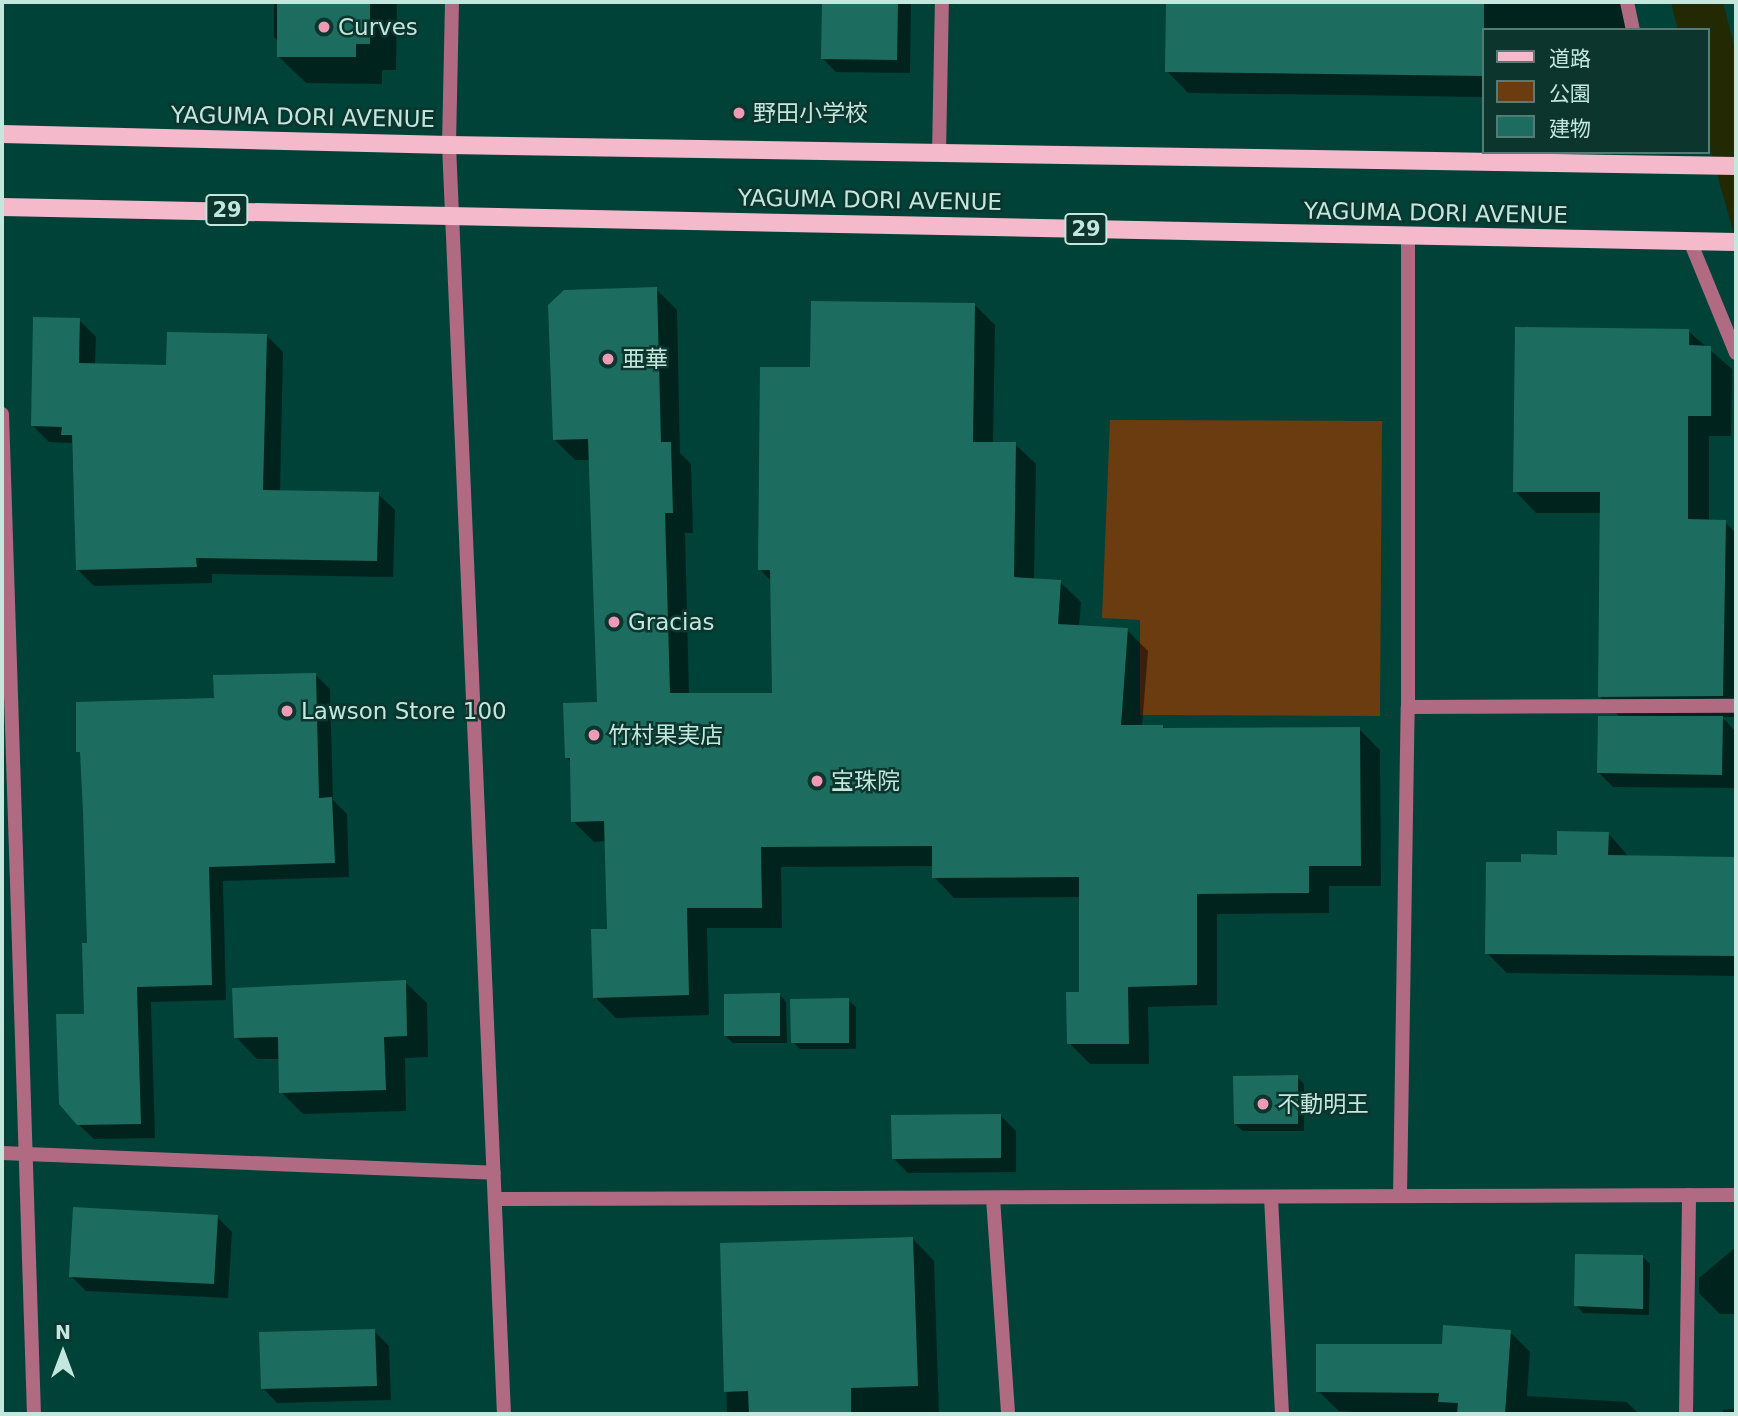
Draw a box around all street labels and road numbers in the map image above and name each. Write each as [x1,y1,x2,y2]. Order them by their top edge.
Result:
street label: YAGUMA DORI AVENUE [171,101,435,133]
street label: YAGUMA DORI AVENUE [738,184,1002,216]
road number: 29 [204,192,250,228]
street label: YAGUMA DORI AVENUE [1304,197,1568,229]
road number: 29 [1063,212,1109,246]

